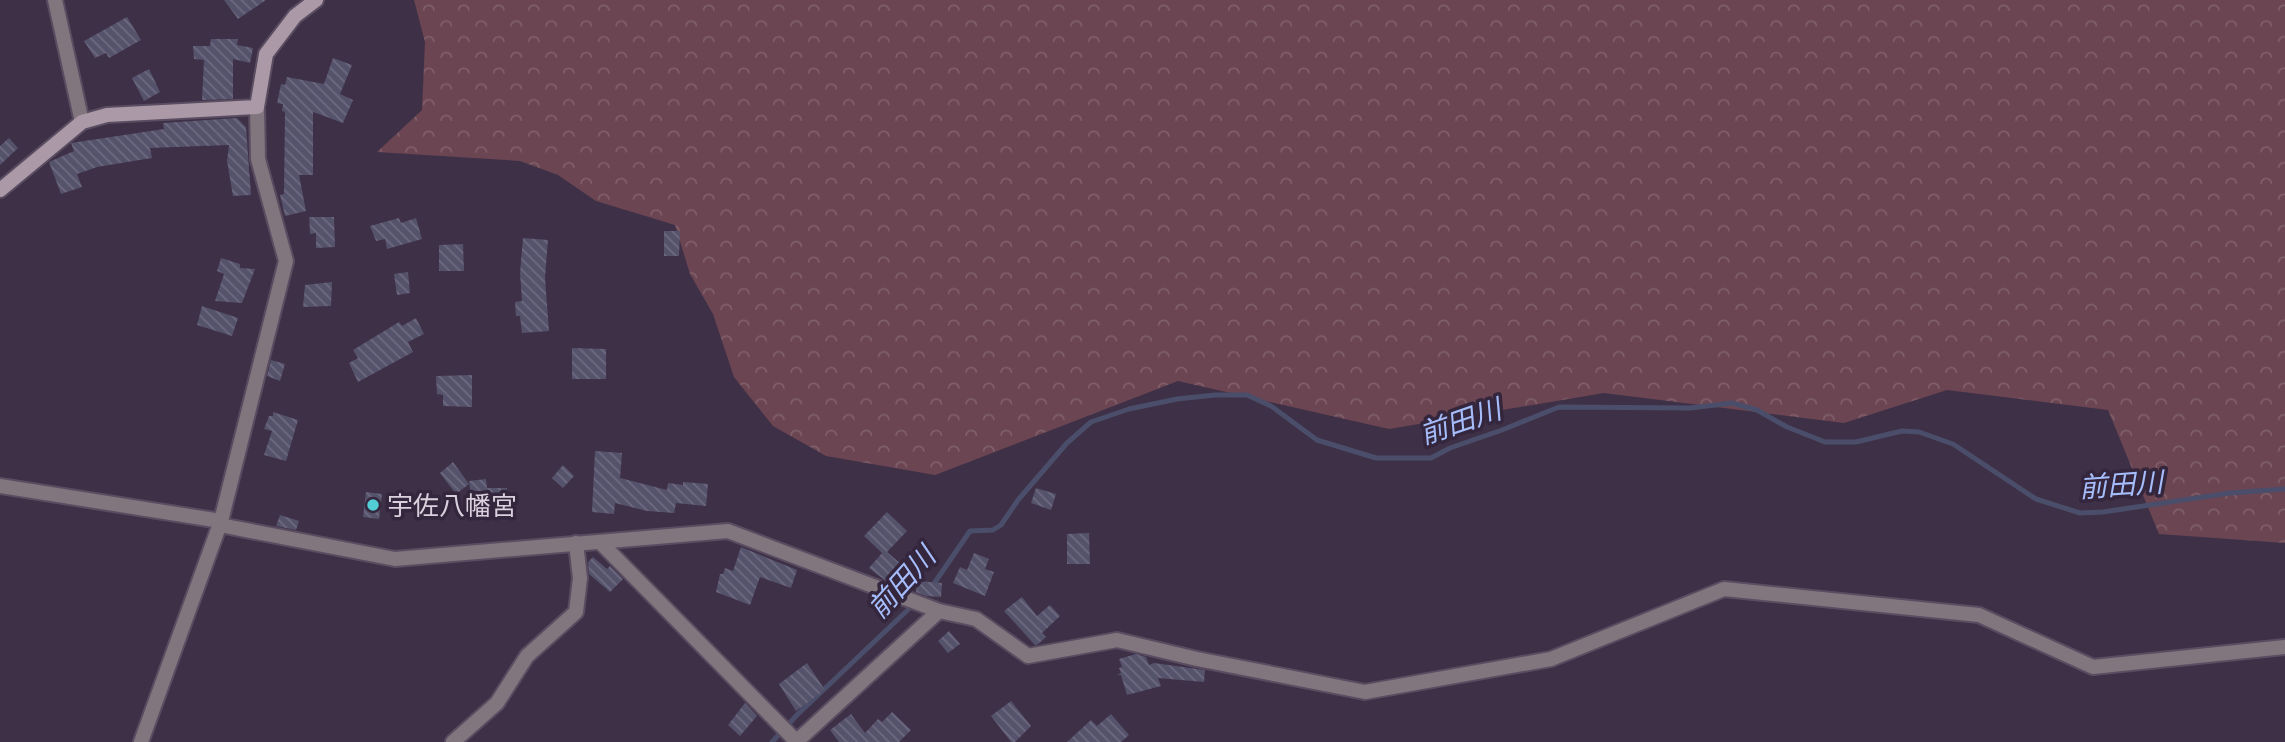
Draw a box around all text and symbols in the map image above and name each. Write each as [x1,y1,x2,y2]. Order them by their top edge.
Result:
water label: 前田川 [1414,389,1509,452]
water label: 前田川 [2078,462,2167,505]
place label: 宇佐八幡宮 [387,489,517,522]
marker: 宇佐八幡宮 [365,497,381,513]
water label: 前田川 [859,536,945,626]

